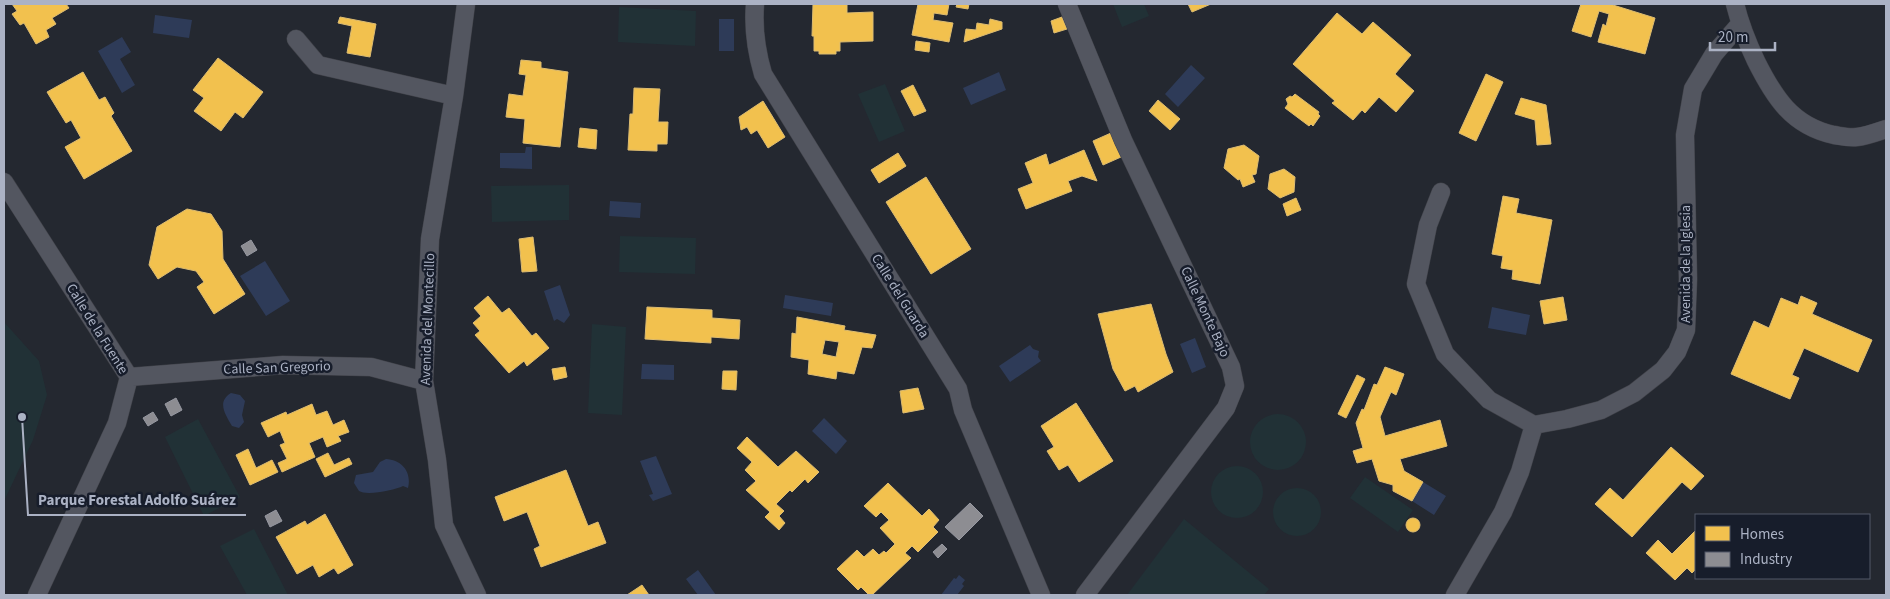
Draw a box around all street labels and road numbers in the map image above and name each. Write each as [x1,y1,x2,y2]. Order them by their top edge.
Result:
street label: Avenida de la Iglesia [1676,205,1696,323]
street label: Calle del Guarda [866,250,934,342]
street label: Avenida del Montecillo [416,253,440,385]
street label: Calle Monte Bajo [1175,263,1235,361]
street label: Calle de la Fuente [61,280,133,378]
street label: Calle San Gregorio [223,356,331,380]

